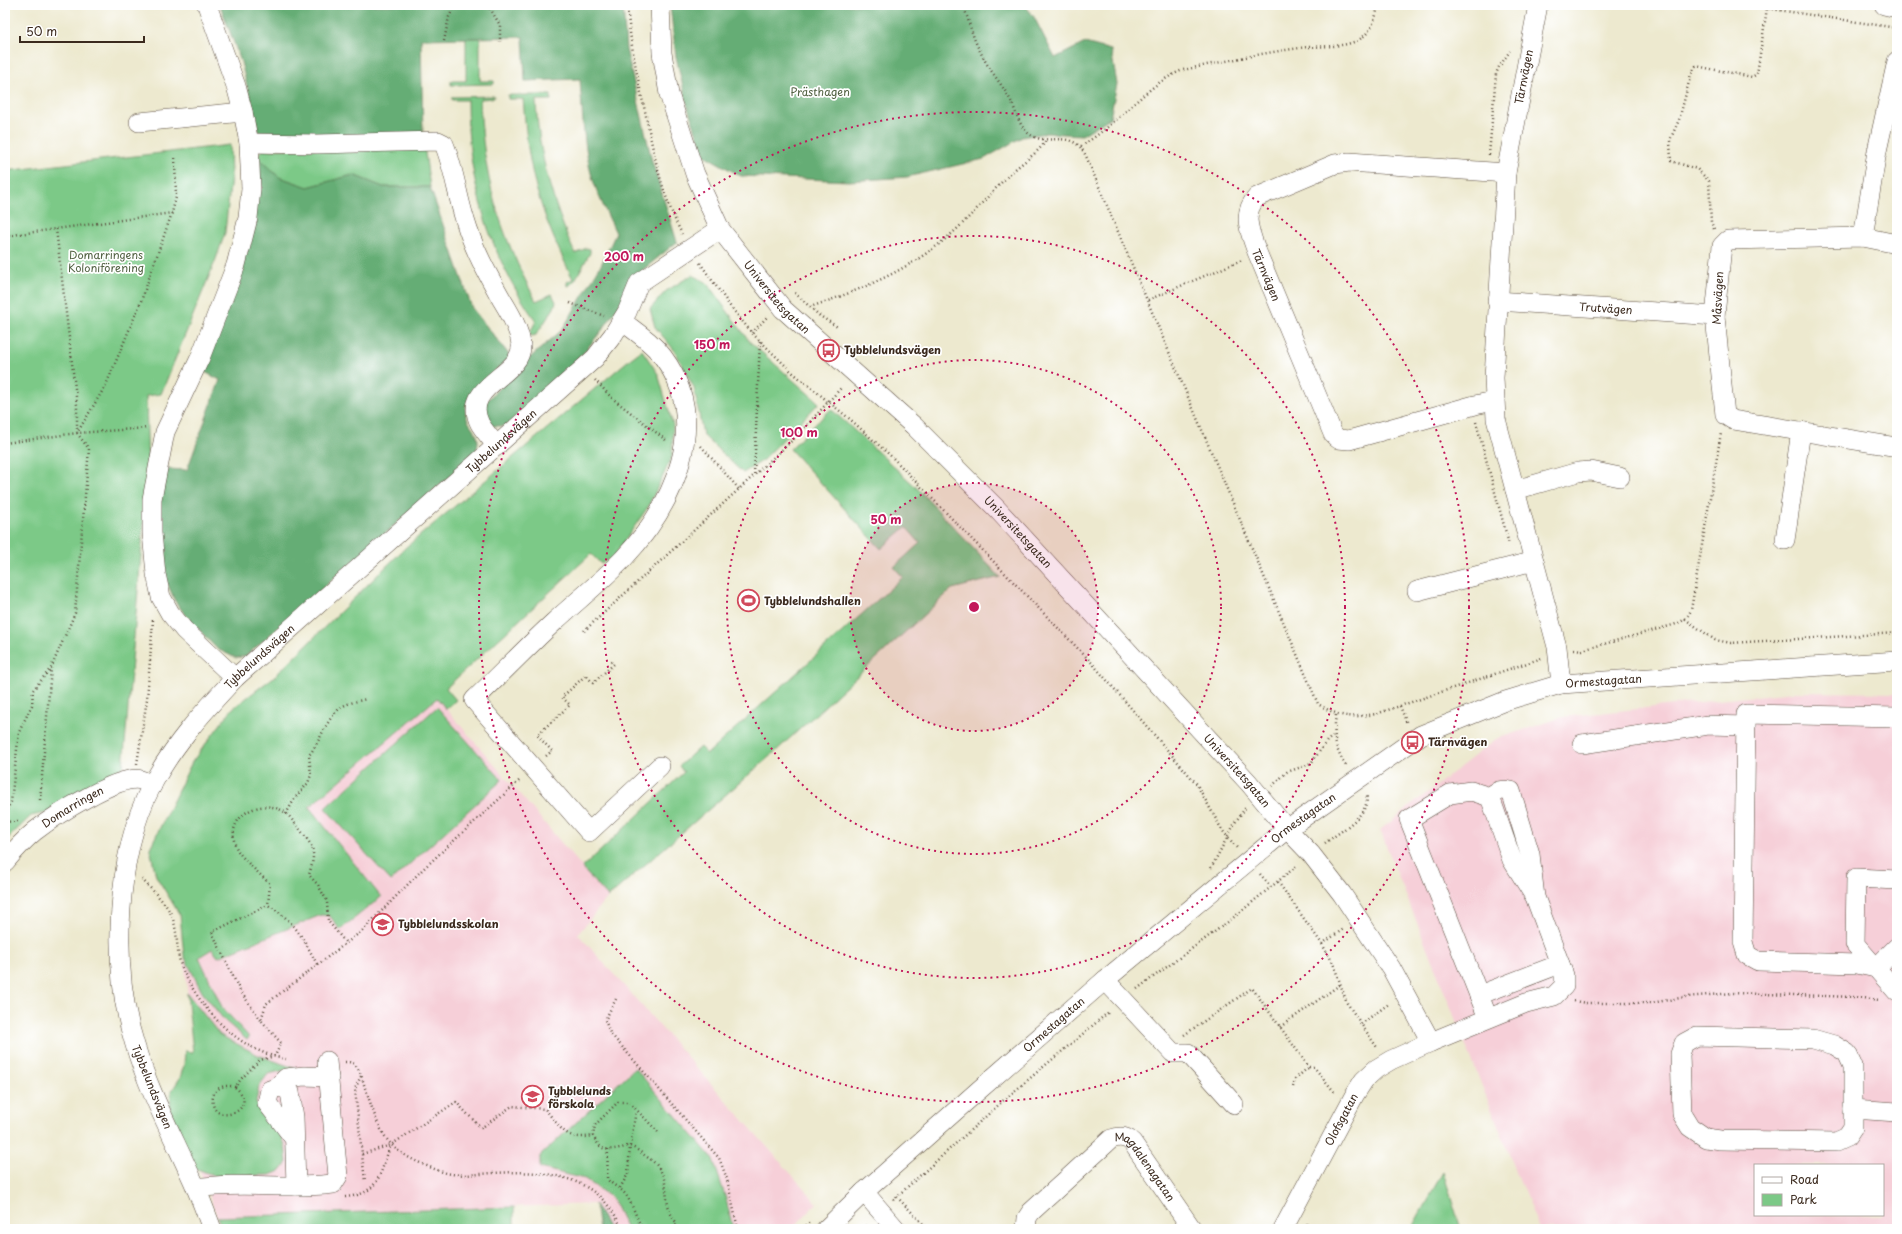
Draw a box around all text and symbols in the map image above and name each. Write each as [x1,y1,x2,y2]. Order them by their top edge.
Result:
scale bar [20,18,144,44]
text: 50 m [26,22,57,40]
street label: Tärnvägen [1510,48,1537,106]
park label: Prästhagen [790,83,850,100]
park label: Domarringens Koloniförening [68,246,144,276]
street label: Tärnvägen [1248,246,1285,304]
text: 200 m [604,247,644,265]
street label: Universitetsgatan [740,256,814,337]
street label: Måsvägen [1708,271,1727,325]
street label: Trutvägen [1578,298,1633,318]
text: 150 m [694,335,730,353]
bus stop icon: Tybblelundsvägen [816,337,842,363]
place label: Tybblelundsvägen [844,341,941,358]
street label: Tybbelundsvägen [462,405,540,477]
text: 100 m [780,423,818,441]
street label: Universitetsgatan [980,491,1056,572]
text: 50 m [870,510,902,528]
sports icon: Tybblelundshallen [736,588,762,614]
place label: Tybblelundshallen [764,592,861,609]
centre of rings [967,600,981,614]
street label: Tybbelundsvägen [220,620,298,692]
street label: Ormestagatan [1565,669,1643,692]
bus stop icon: Tärnvägen [1399,729,1425,755]
street label: Universitetsgatan [1200,730,1275,811]
place label: Tärnvägen [1428,733,1487,750]
street label: Domarringen [38,781,106,832]
street label: Ormestagatan [1267,788,1339,847]
school or university icon: Tybblelundsskolan [370,911,396,937]
place label: Tybblelundsskolan [398,915,499,932]
street label: Ormestagatan [1019,993,1088,1056]
street label: Tybbelundsvägen [128,1042,177,1131]
place label: Tybblelunds förskola [548,1082,611,1112]
school or university icon: Tybblelunds förskola [519,1084,545,1110]
street label: Olofsgatan [1320,1090,1362,1149]
street label: Magdalenagatan [1114,1128,1180,1205]
legend [1754,1164,1884,1216]
text: Road [1790,1170,1819,1188]
text: Park [1790,1190,1817,1208]

